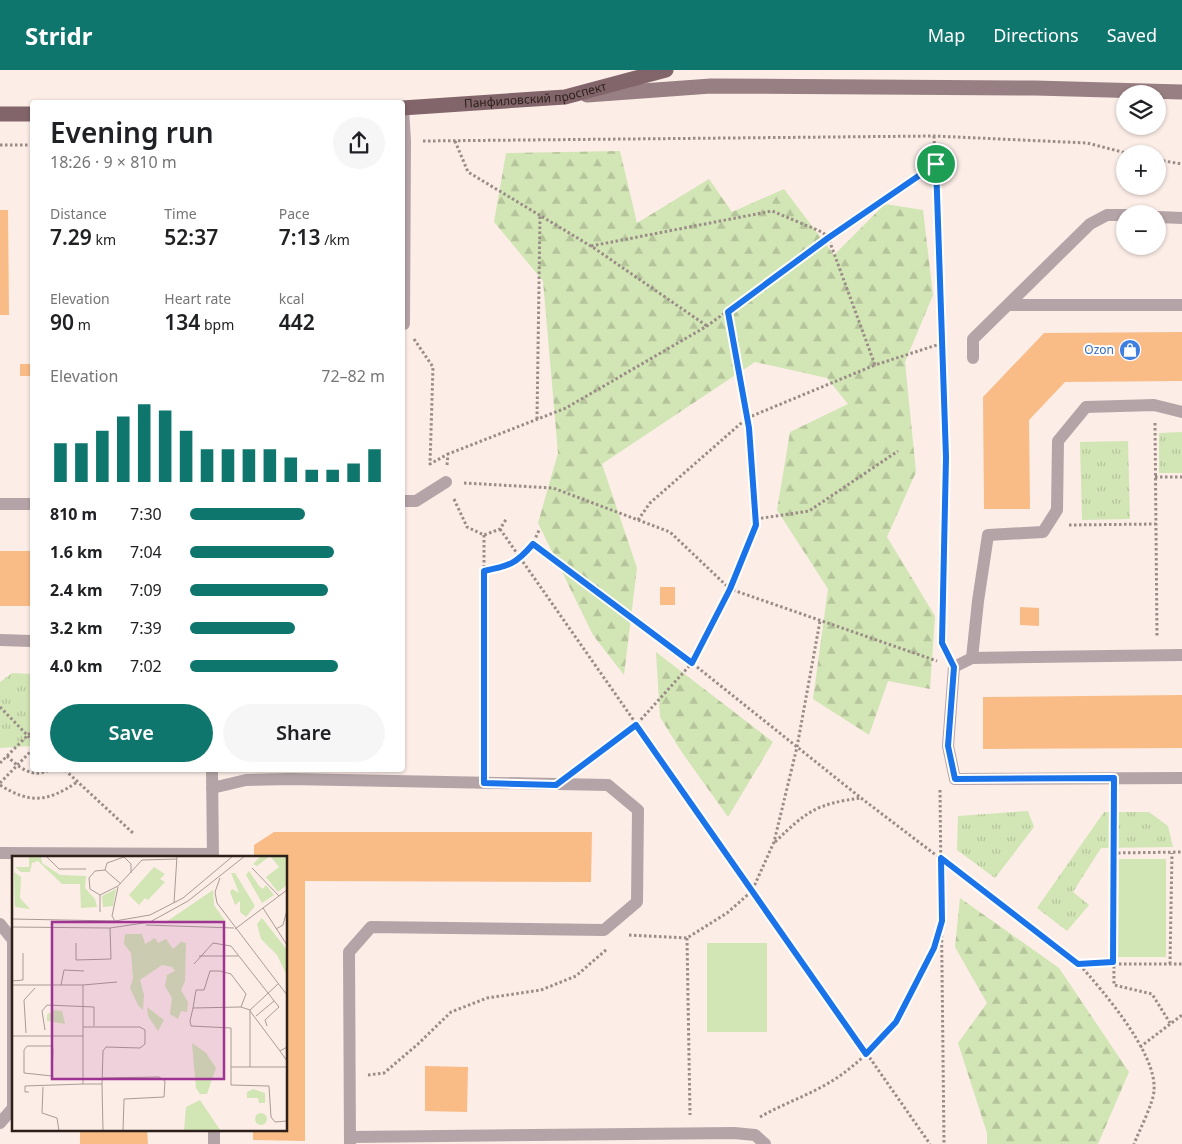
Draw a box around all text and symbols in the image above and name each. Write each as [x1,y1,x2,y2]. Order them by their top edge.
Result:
text: Stridr [25,19,92,52]
text: Map [928,23,965,47]
text: Directions [993,23,1079,47]
text: Saved [1107,23,1157,47]
street label: Панфиловский проспект [463,77,609,112]
map controls [1116,85,1166,255]
button: layers [1116,85,1166,135]
text: Evening run [50,113,214,151]
button: share [333,117,385,169]
pin [915,143,957,185]
button: + [1116,145,1166,195]
icon: arrive [922,150,950,178]
text: 18:26 · 9 × 810 m [50,151,177,173]
text: Distance [50,204,107,223]
text: Time [164,204,197,223]
text: Pace [279,204,310,223]
button: − [1116,205,1166,255]
text: 7.29 [50,223,92,251]
text: 52:37 [164,223,218,251]
text: 7:13 [279,223,321,251]
text: km [92,230,116,249]
text: /km [321,230,350,249]
text: Elevation [50,289,110,308]
text: Heart rate [164,289,231,308]
text: kcal [279,289,304,308]
text: 90 [50,308,74,336]
text: 134 [164,308,200,336]
text: 442 [279,308,315,336]
text: m [74,315,91,334]
text: bpm [200,315,234,334]
shop icon: Ozon [1118,338,1142,362]
place label: Ozon [1084,341,1114,358]
text: Elevation [50,365,118,387]
text: 72–82 m [321,365,385,387]
text: 810 m [50,503,97,525]
text: 7:30 [130,503,162,525]
text: 1.6 km [50,541,102,563]
text: 7:04 [130,541,162,563]
text: 2.4 km [50,579,102,601]
text: 7:09 [130,579,162,601]
text: 3.2 km [50,617,102,639]
text: 7:39 [130,617,162,639]
text: 4.0 km [50,655,102,677]
text: 7:02 [130,655,162,677]
button: Save [50,704,213,762]
button: Share [223,704,385,762]
inset map [12,856,288,1132]

